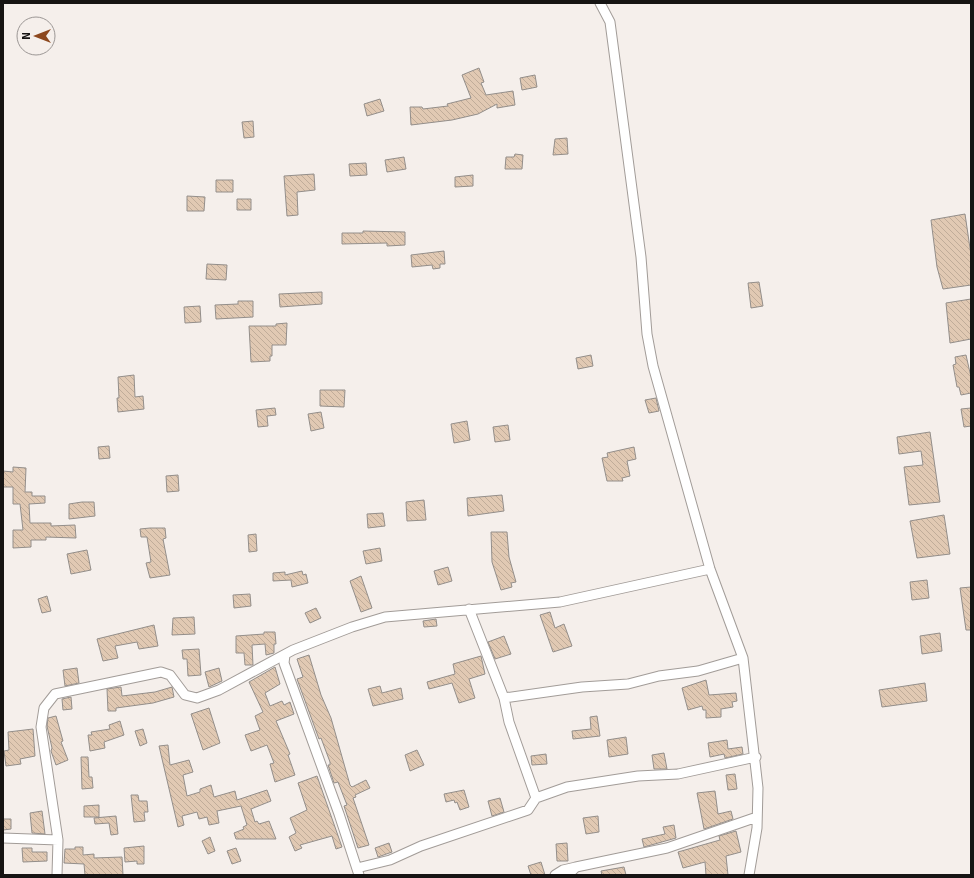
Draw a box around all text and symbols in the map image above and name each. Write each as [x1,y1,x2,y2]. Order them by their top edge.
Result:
north arrow [16,16,56,56]
text: N [20,32,33,40]

